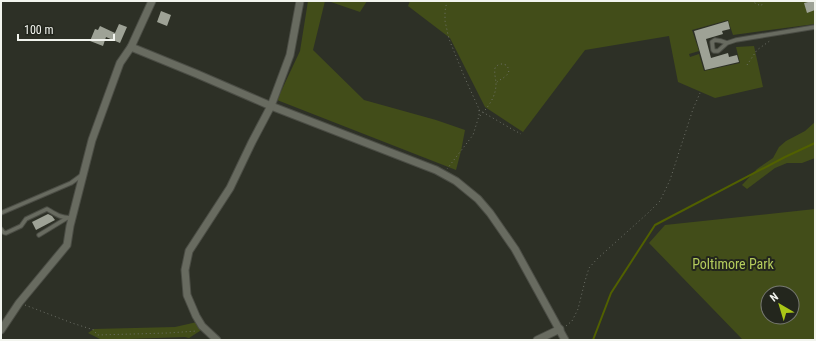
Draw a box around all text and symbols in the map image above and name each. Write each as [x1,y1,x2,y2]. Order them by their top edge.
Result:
scale bar [18,16,114,42]
text: 100 m [24,23,54,37]
park label: Poltimore Park [692,256,775,272]
north arrow [760,285,800,325]
text: N [767,290,781,305]

